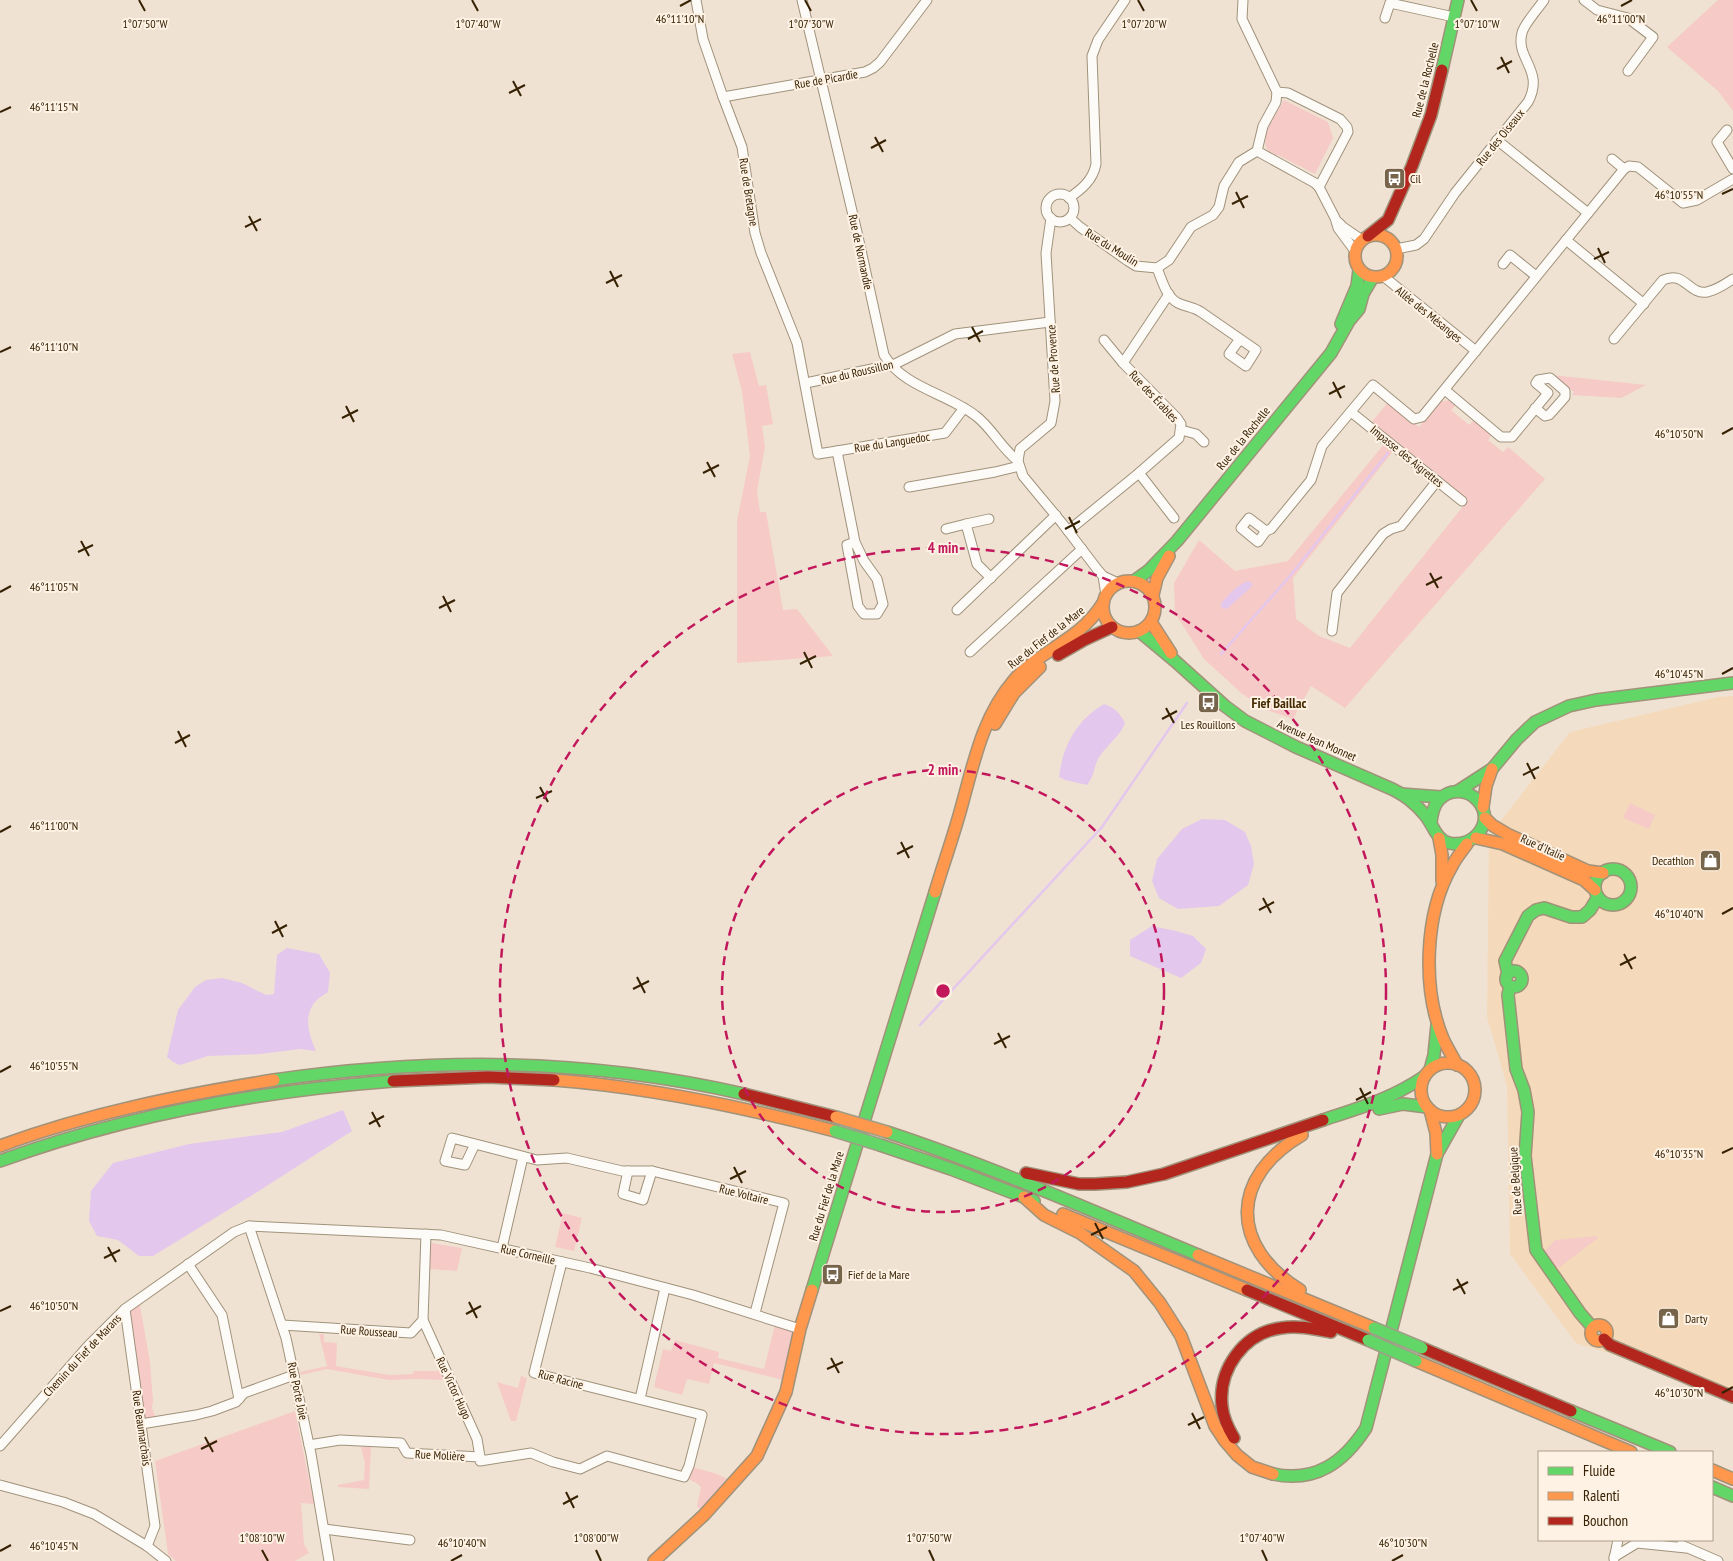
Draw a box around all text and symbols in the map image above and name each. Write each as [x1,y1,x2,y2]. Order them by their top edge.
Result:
text: 46°11'10"N [656,11,704,26]
text: 46°11'00"N [1597,11,1645,26]
text: 1°07'50"W [122,16,168,31]
text: 1°07'40"W [455,16,501,31]
text: 1°07'30"W [788,16,834,31]
text: 1°07'20"W [1121,16,1167,31]
text: 1°07'10"W [1454,16,1500,31]
street label: Rue de la Rochelle [1408,41,1442,119]
street label: Rue de Picardie [793,66,859,92]
text: 46°11'15"N [30,99,78,114]
street label: Rue des Oiseaux [1473,106,1527,168]
street label: Rue de Bretagne [736,157,762,227]
bus stop icon: Cil [1382,166,1406,190]
place label: Cil [1410,171,1421,186]
text: 46°10'55"N [1655,187,1703,202]
street label: Rue de Normandie [846,213,876,291]
street label: Rue du Moulin [1083,225,1141,269]
street label: Allée des Mésanges [1393,283,1465,345]
street label: Rue de Provence [1043,324,1063,394]
text: 46°11'10"N [30,339,78,354]
street label: Rue du Roussillon [819,356,895,388]
street label: Rue des Érables [1126,367,1182,425]
street label: Rue de la Rochelle [1213,403,1273,473]
street label: Impasse des Aigrettes [1367,422,1447,490]
text: 46°10'50"N [1655,426,1703,441]
street label: Rue du Languedoc [853,429,932,455]
text: 4 min [928,538,958,557]
text: 46°11'05"N [30,579,78,594]
street label: Rue du Fief de la Mare [1005,602,1087,672]
text: 46°10'45"N [1655,666,1703,681]
bus stop icon: Les Rouillons [1196,691,1220,715]
district label: Fief Baillac [1252,694,1307,712]
street label: Avenue Jean Monnet [1275,716,1359,764]
place label: Les Rouillons [1181,717,1235,732]
text: 2 min [928,760,958,779]
text: 46°11'00"N [30,818,78,833]
street label: Rue d'Italie [1518,831,1568,863]
shop icon: Decathlon [1698,848,1722,872]
place label: Decathlon [1652,853,1694,868]
text: 46°10'40"N [1655,906,1703,921]
centre of rings [934,982,952,1000]
text: 46°10'55"N [30,1058,78,1073]
text: 46°10'35"N [1655,1146,1703,1161]
street label: Rue de Belgique [1505,1147,1525,1215]
street label: Rue du Fief de la Mare [805,1149,847,1243]
street label: Rue Voltaire [718,1181,770,1207]
street label: Rue Corneille [499,1240,557,1268]
bus stop icon: Fief de la Mare [820,1262,844,1286]
place label: Fief de la Mare [848,1267,910,1282]
text: 46°10'50"N [30,1298,78,1313]
shop icon: Darty [1657,1306,1681,1330]
street label: Chemin du Fief de Marans [40,1311,124,1399]
place label: Darty [1685,1311,1708,1326]
street label: Rue Rousseau [340,1322,398,1340]
street label: Rue Victor Hugo [433,1355,475,1421]
street label: Rue Porte Joie [285,1361,311,1421]
street label: Rue Racine [537,1366,585,1392]
text: 46°10'30"N [1655,1385,1703,1400]
street label: Rue Beaumarchais [129,1389,155,1467]
street label: Rue Molière [415,1446,465,1464]
legend [1538,1451,1713,1541]
text: Fluide [1583,1461,1615,1480]
text: Ralenti [1583,1486,1620,1505]
text: Bouchon [1583,1511,1628,1530]
text: 1°08'10"W [239,1530,285,1545]
text: 1°08'00"W [573,1530,619,1545]
text: 1°07'50"W [906,1530,952,1545]
text: 1°07'40"W [1239,1530,1285,1545]
text: 46°10'40"N [438,1535,486,1550]
text: 46°10'30"N [1379,1535,1427,1550]
text: 46°10'45"N [30,1538,78,1553]

